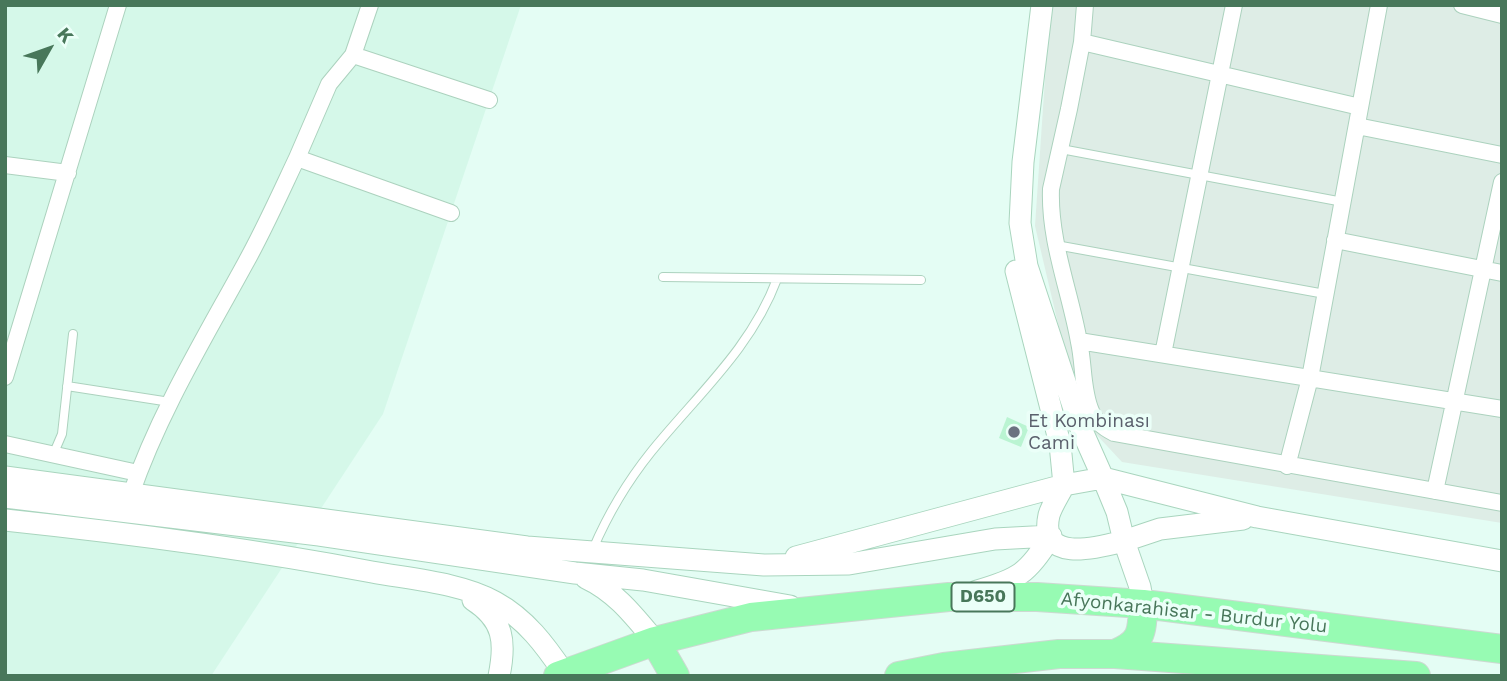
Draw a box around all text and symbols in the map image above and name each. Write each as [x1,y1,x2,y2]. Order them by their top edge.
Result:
north arrow [14,14,84,84]
text: K [52,23,79,48]
place label: Et Kombinası Cami [1028,410,1150,454]
marker: Et Kombinası Cami [1006,424,1022,440]
road number: D650 [951,582,1014,612]
street label: Afyonkarahisar - Burdur Yolu [1060,588,1328,638]

